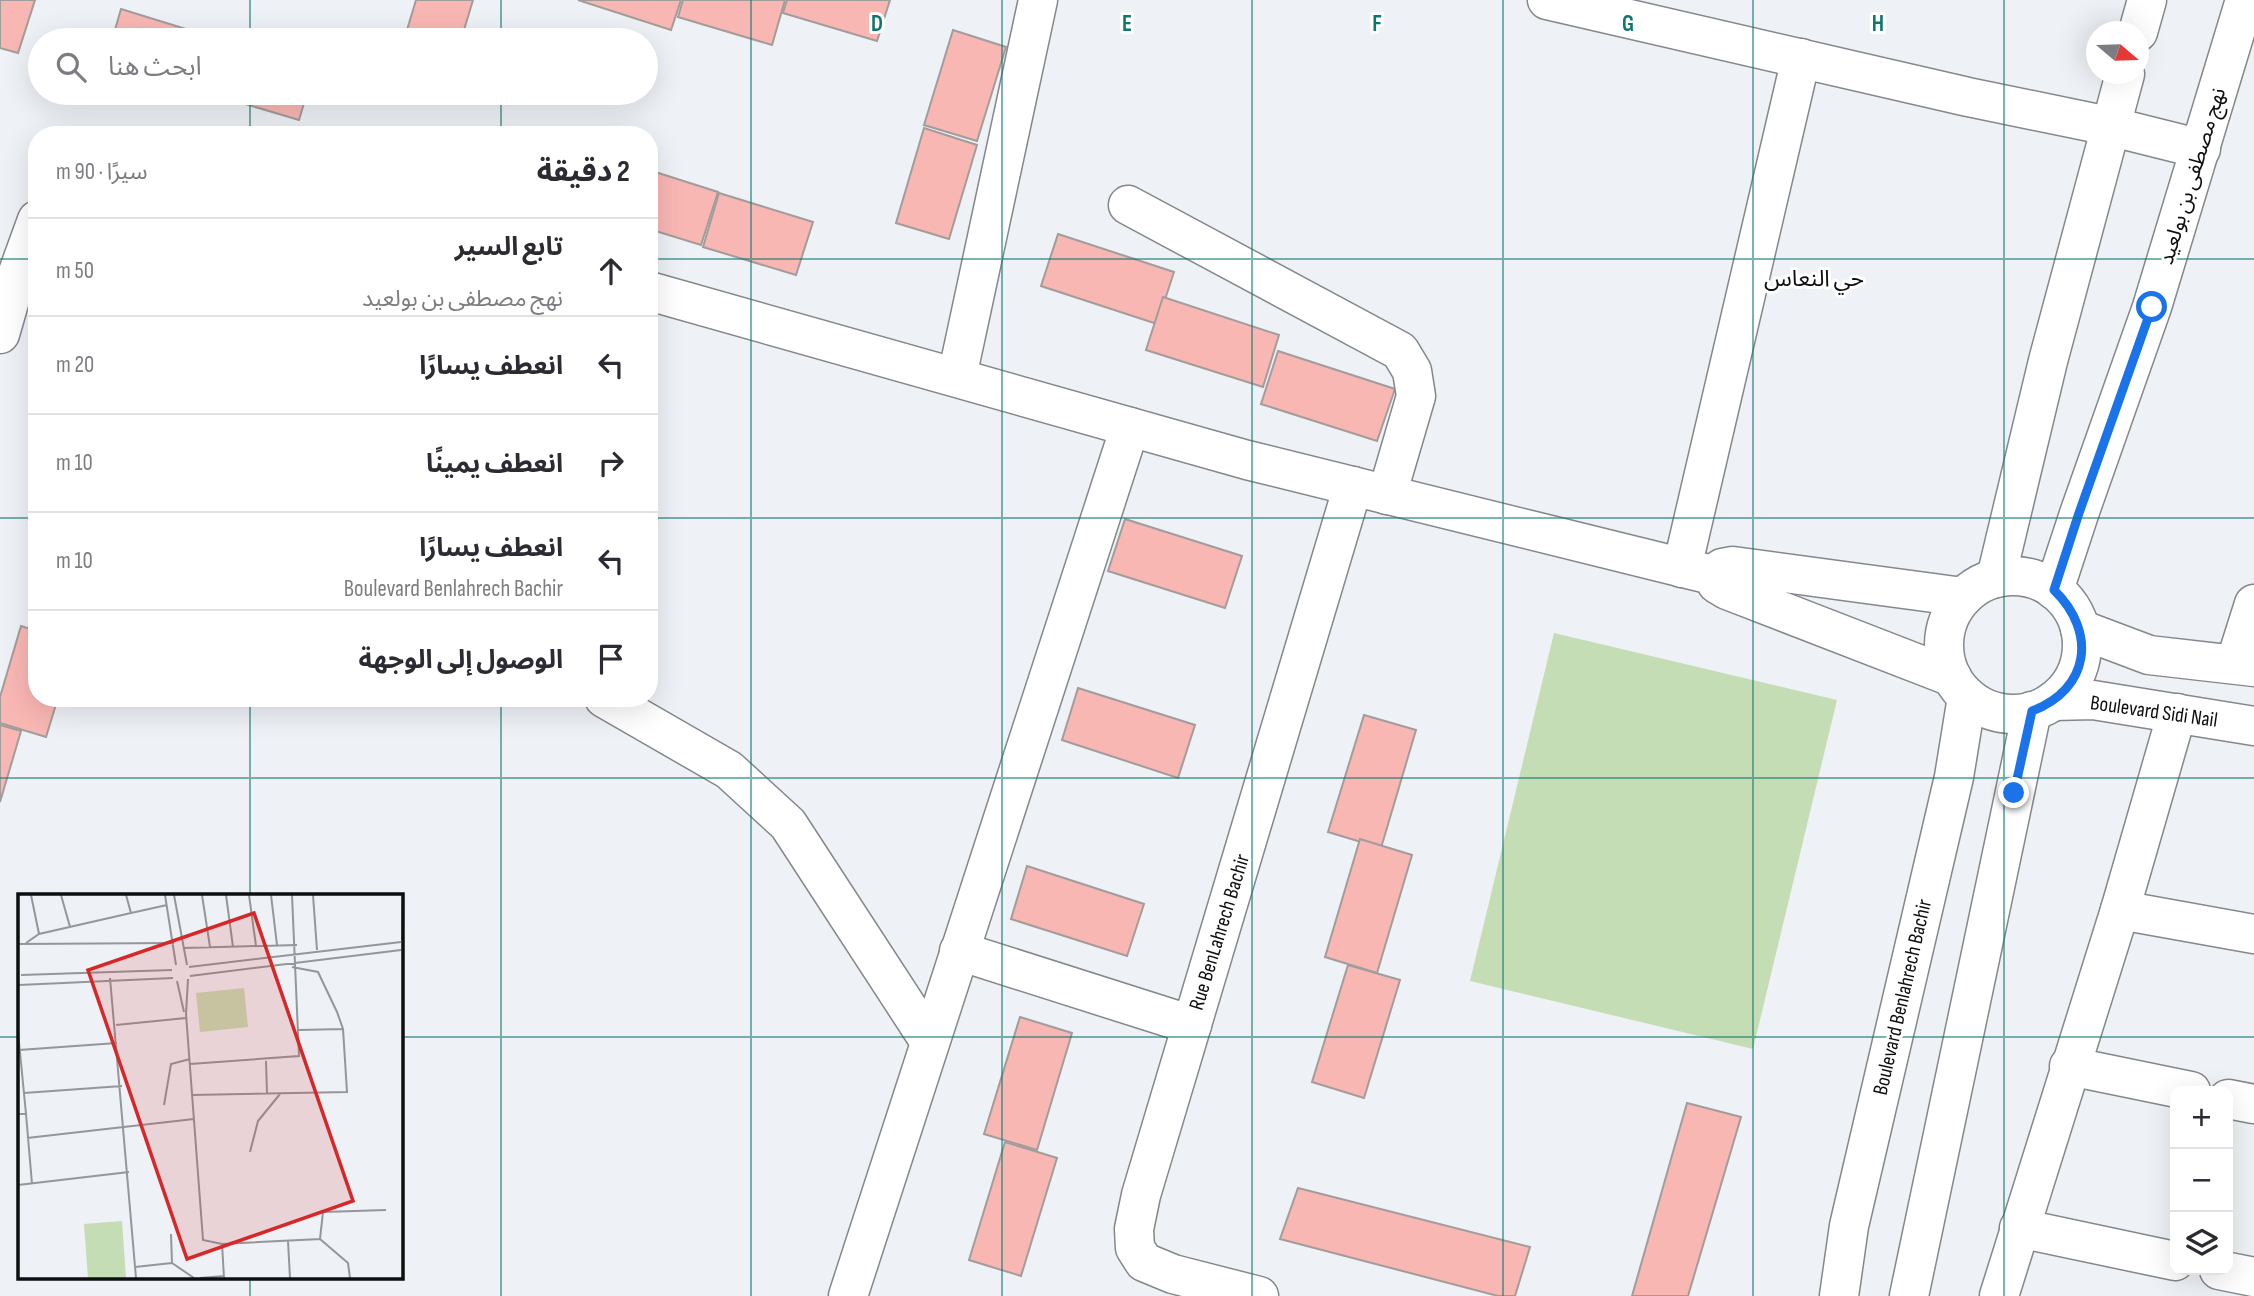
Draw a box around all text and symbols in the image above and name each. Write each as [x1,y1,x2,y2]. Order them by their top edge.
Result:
text: D [871,10,883,38]
text: E [1122,10,1132,38]
text: F [1372,10,1382,38]
text: G [1622,10,1634,38]
text: H [1872,10,1884,38]
north arrow [2086,21,2149,84]
search box [28,28,658,105]
icon: search [52,48,90,86]
text: ابحث هنا [108,52,202,83]
street label: نهج مصطفى بن بولعيد [2154,85,2233,268]
text: 2 دقيقة [537,154,630,190]
text: سيرًا · 90 m [56,158,147,186]
text: تابع السير [455,232,563,263]
icon: ahead [592,252,630,290]
text: 50 m [56,257,94,285]
district label: حي النعاس [1764,265,1864,295]
text: نهج مصطفى بن بولعيد [362,285,563,313]
route start [2136,291,2167,322]
icon: left [592,346,630,384]
text: 20 m [56,351,94,379]
text: انعطف يسارًا [419,351,563,382]
icon: right [592,444,630,482]
text: 10 m [56,449,93,477]
text: انعطف يمينًا [426,449,563,480]
text: انعطف يسارًا [419,533,563,564]
icon: left [592,542,630,580]
text: 10 m [56,547,93,575]
text: Boulevard Benlahrech Bachir [344,575,563,603]
icon: arrive [592,640,630,678]
text: الوصول إلى الوجهة [359,645,563,676]
street label: Boulevard Sidi Nail [2089,690,2219,733]
route end [1998,777,2029,808]
street label: Rue BenLahrech Bachir [1184,851,1255,1013]
inset map [18,894,402,1278]
street label: Boulevard Benlahrech Bachir [1868,897,1937,1097]
map controls [2170,1086,2233,1275]
button: + [2170,1086,2233,1149]
button: − [2170,1149,2233,1212]
button: layers [2170,1212,2233,1275]

